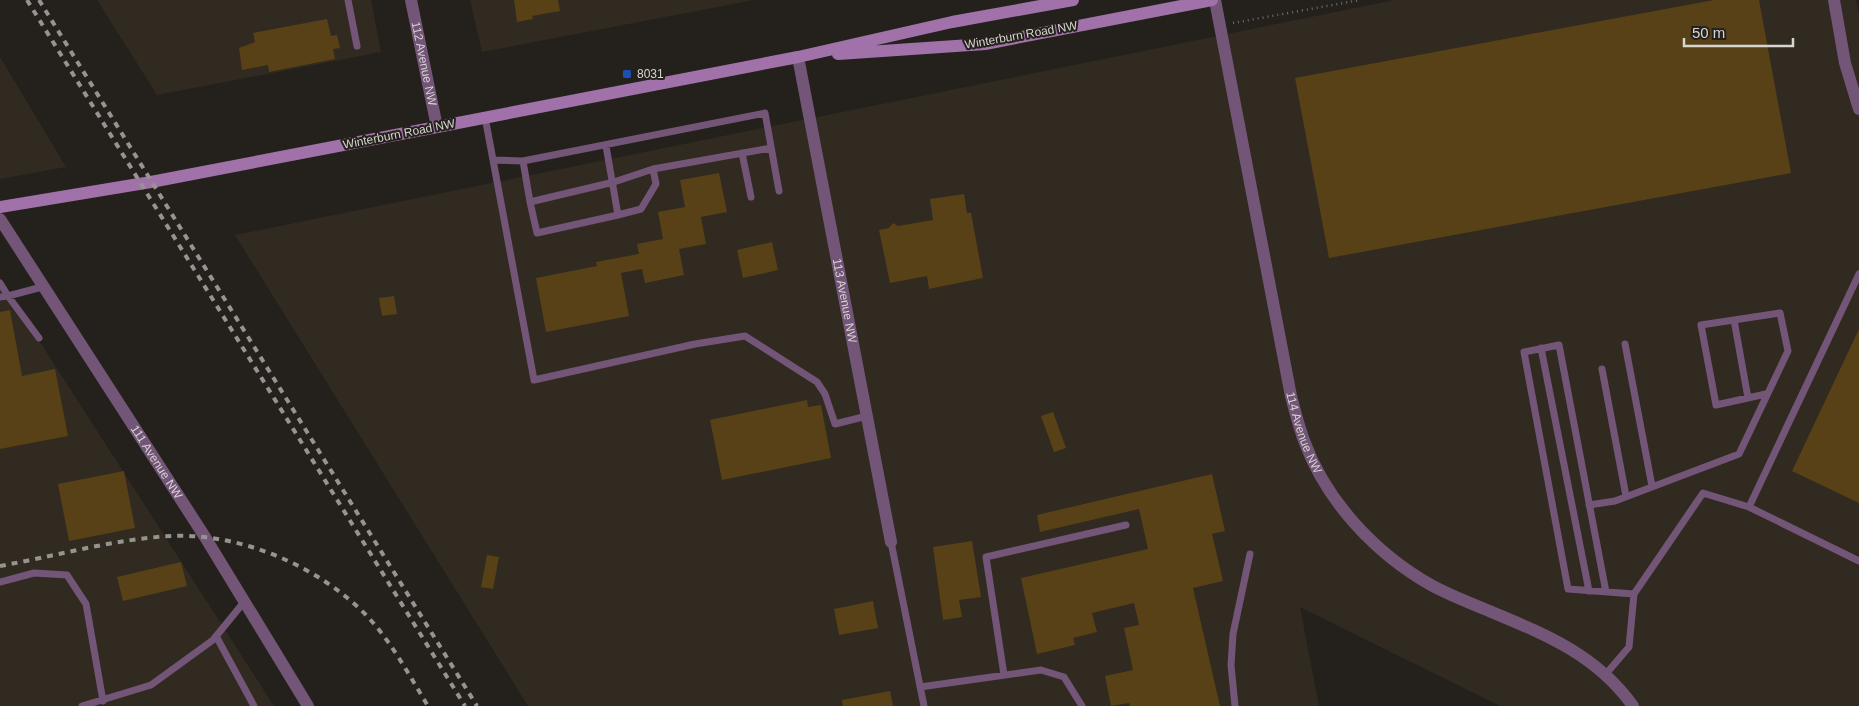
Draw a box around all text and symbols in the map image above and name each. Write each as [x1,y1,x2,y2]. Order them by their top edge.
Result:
scale bar [1684,15,1793,47]
street label: Winterburn Road NW [964,18,1079,52]
street label: 112 Avenue NW [409,20,440,108]
text: 50 m [1692,24,1725,41]
place label: 8031 [637,67,664,81]
marker: 8031 [621,68,633,80]
street label: Winterburn Road NW [342,116,457,152]
street label: 113 Avenue NW [830,257,860,345]
street label: 114 Avenue NW [1283,391,1325,476]
street label: 111 Avenue NW [128,422,186,502]

